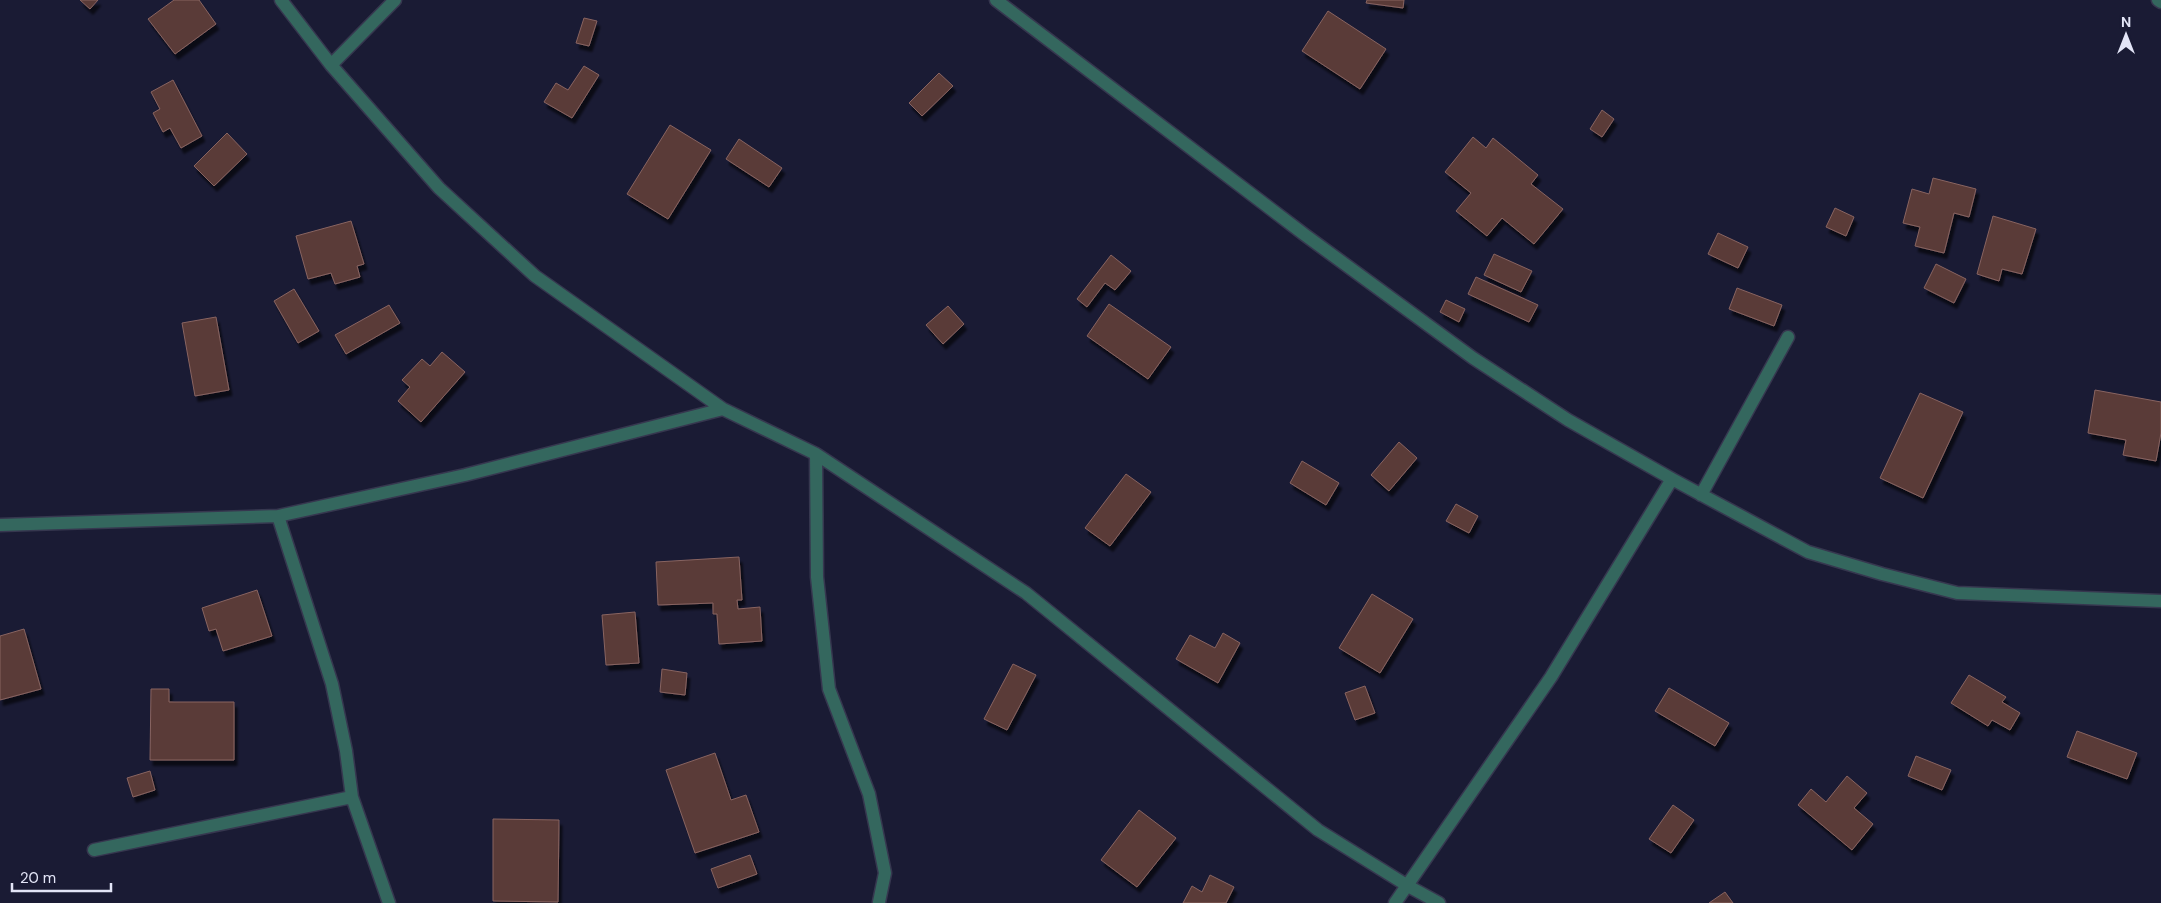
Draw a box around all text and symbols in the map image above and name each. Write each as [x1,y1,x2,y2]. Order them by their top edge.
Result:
north arrow [2101,10,2151,60]
text: N [2121,13,2131,31]
scale bar [12,860,111,892]
text: 20 m [20,868,56,888]

